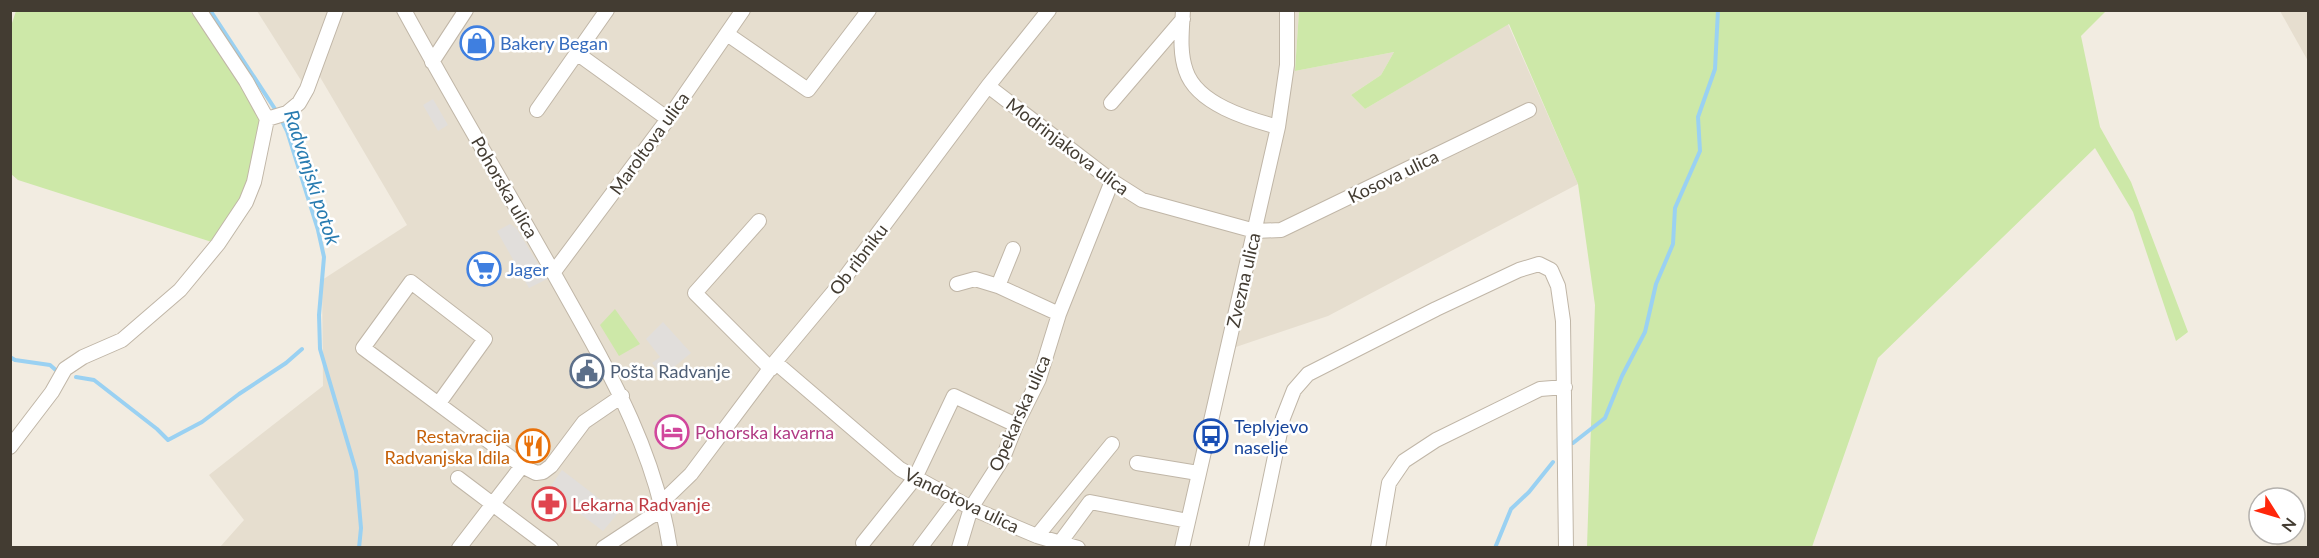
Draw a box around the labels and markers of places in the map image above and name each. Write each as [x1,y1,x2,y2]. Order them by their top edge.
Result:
shop icon: Bakery Began [459,25,495,61]
place label: Bakery Began [500,32,608,54]
supermarket icon: Jager [466,251,502,287]
place label: Jager [507,258,549,280]
public building icon: Pošta Radvanje [569,353,605,389]
place label: Pošta Radvanje [610,360,730,382]
hotel icon: Pohorska kavarna [654,414,690,450]
place label: Teplyjevo naselje [1234,415,1308,458]
bus stop icon: Teplyjevo naselje [1193,418,1229,454]
place label: Pohorska kavarna [695,421,834,443]
place label: Restavracija Radvanjska Idila [385,425,510,468]
restaurant icon: Restavracija Radvanjska Idila [515,428,551,464]
pharmacy icon: Lekarna Radvanje [531,486,567,522]
place label: Lekarna Radvanje [572,493,710,515]

